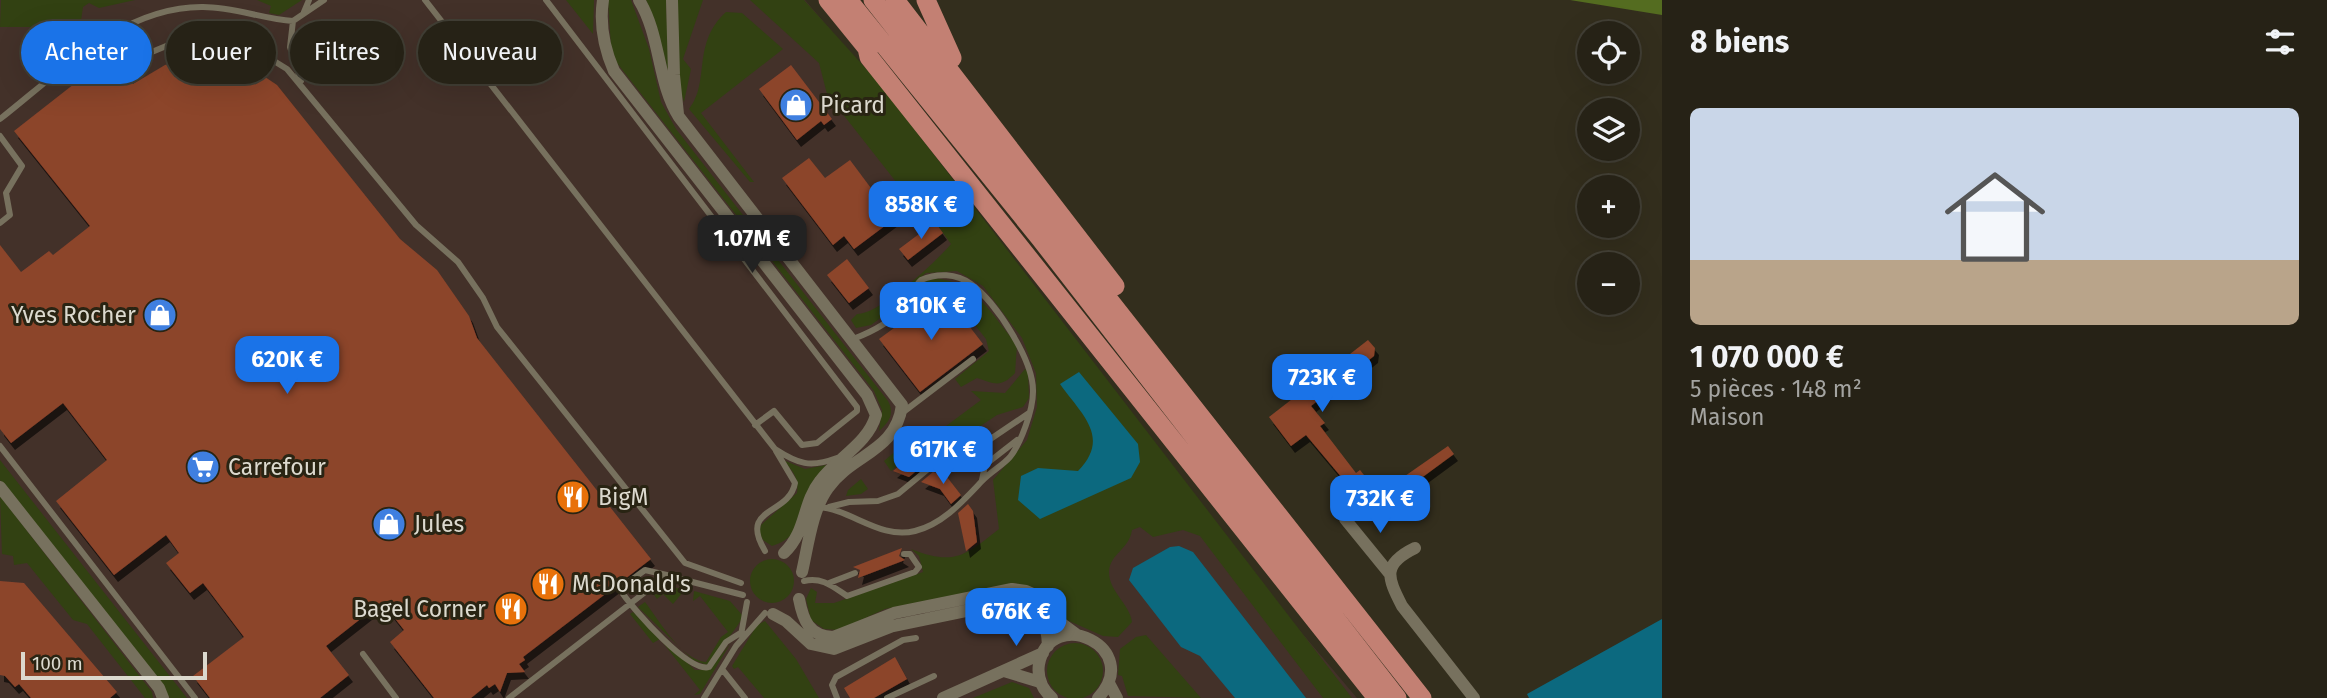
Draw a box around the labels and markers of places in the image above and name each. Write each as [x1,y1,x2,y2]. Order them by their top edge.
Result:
shop icon: Picard [777,86,815,124]
place label: Picard [820,91,885,119]
pin: 858K € [864,182,978,241]
pin: 1.07M € [687,216,817,275]
pin: 810K € [874,282,988,342]
shop icon: Yves Rocher [141,296,179,334]
place label: Yves Rocher [11,301,136,329]
pin: 620K € [230,336,344,396]
pin: 723K € [1265,354,1379,414]
pin: 617K € [886,426,1000,486]
supermarket icon: Carrefour [184,448,222,486]
place label: Carrefour [228,453,326,481]
pin: 732K € [1323,476,1437,535]
restaurant icon: BigM [554,478,592,516]
place label: BigM [598,483,648,511]
shop icon: Jules [370,505,408,543]
place label: Jules [414,510,464,538]
restaurant icon: McDonald's [529,565,567,603]
place label: McDonald's [572,570,691,598]
pin: 676K € [959,588,1073,648]
restaurant icon: Bagel Corner [492,590,530,628]
place label: Bagel Corner [353,595,486,623]

